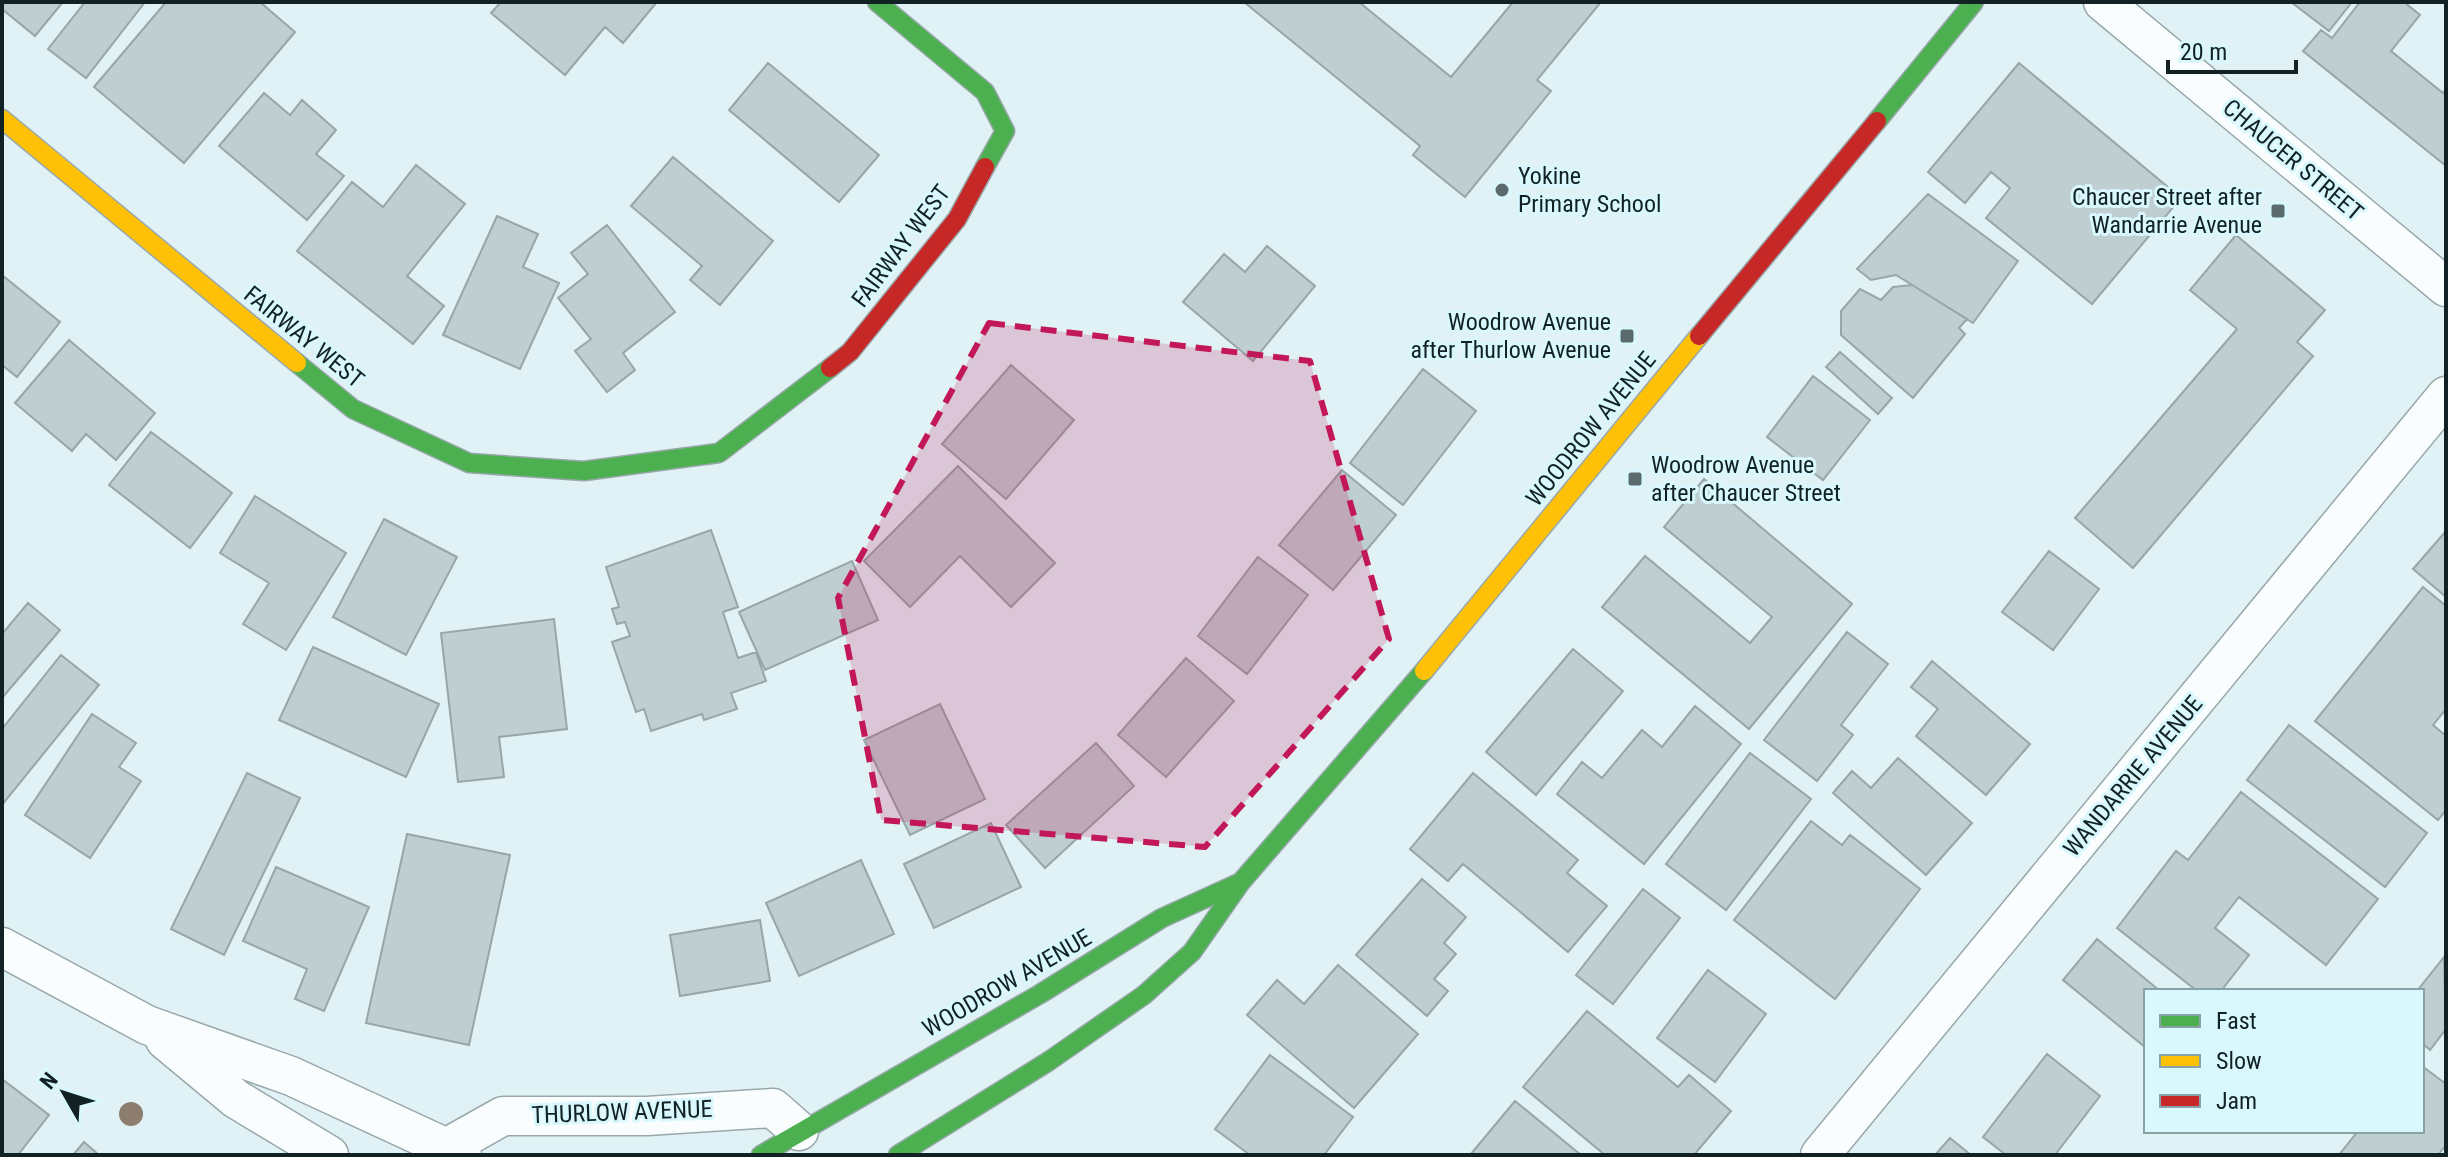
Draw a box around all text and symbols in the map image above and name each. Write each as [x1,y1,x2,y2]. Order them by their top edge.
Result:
scale bar [2168,24,2296,74]
text: 20 m [2180,38,2227,66]
street label: CHAUCER STREET [2217,93,2369,227]
place label: Yokine Primary School [1518,162,1661,218]
street label: FAIRWAY WEST [846,179,956,313]
marker: Yokine Primary School [1493,181,1511,199]
place label: Chaucer Street after Wandarrie Avenue [2072,183,2262,239]
marker: Chaucer Street after Wandarrie Avenue [2269,202,2287,220]
street label: FAIRWAY WEST [238,280,370,394]
place label: Woodrow Avenue after Thurlow Avenue [1410,308,1611,364]
marker: Woodrow Avenue after Thurlow Avenue [1618,327,1636,345]
street label: WOODROW AVENUE [1520,346,1662,512]
place label: Woodrow Avenue after Chaucer Street [1651,451,1841,507]
marker: Woodrow Avenue after Chaucer Street [1626,470,1644,488]
street label: WANDARRIE AVENUE [2058,690,2208,862]
street label: WOODROW AVENUE [918,923,1096,1043]
legend [2144,989,2424,1133]
text: Fast [2216,1007,2257,1035]
text: Slow [2216,1047,2262,1075]
north arrow [24,1053,104,1133]
text: N [35,1068,63,1094]
text: Jam [2216,1087,2257,1115]
street label: THURLOW AVENUE [531,1095,713,1129]

